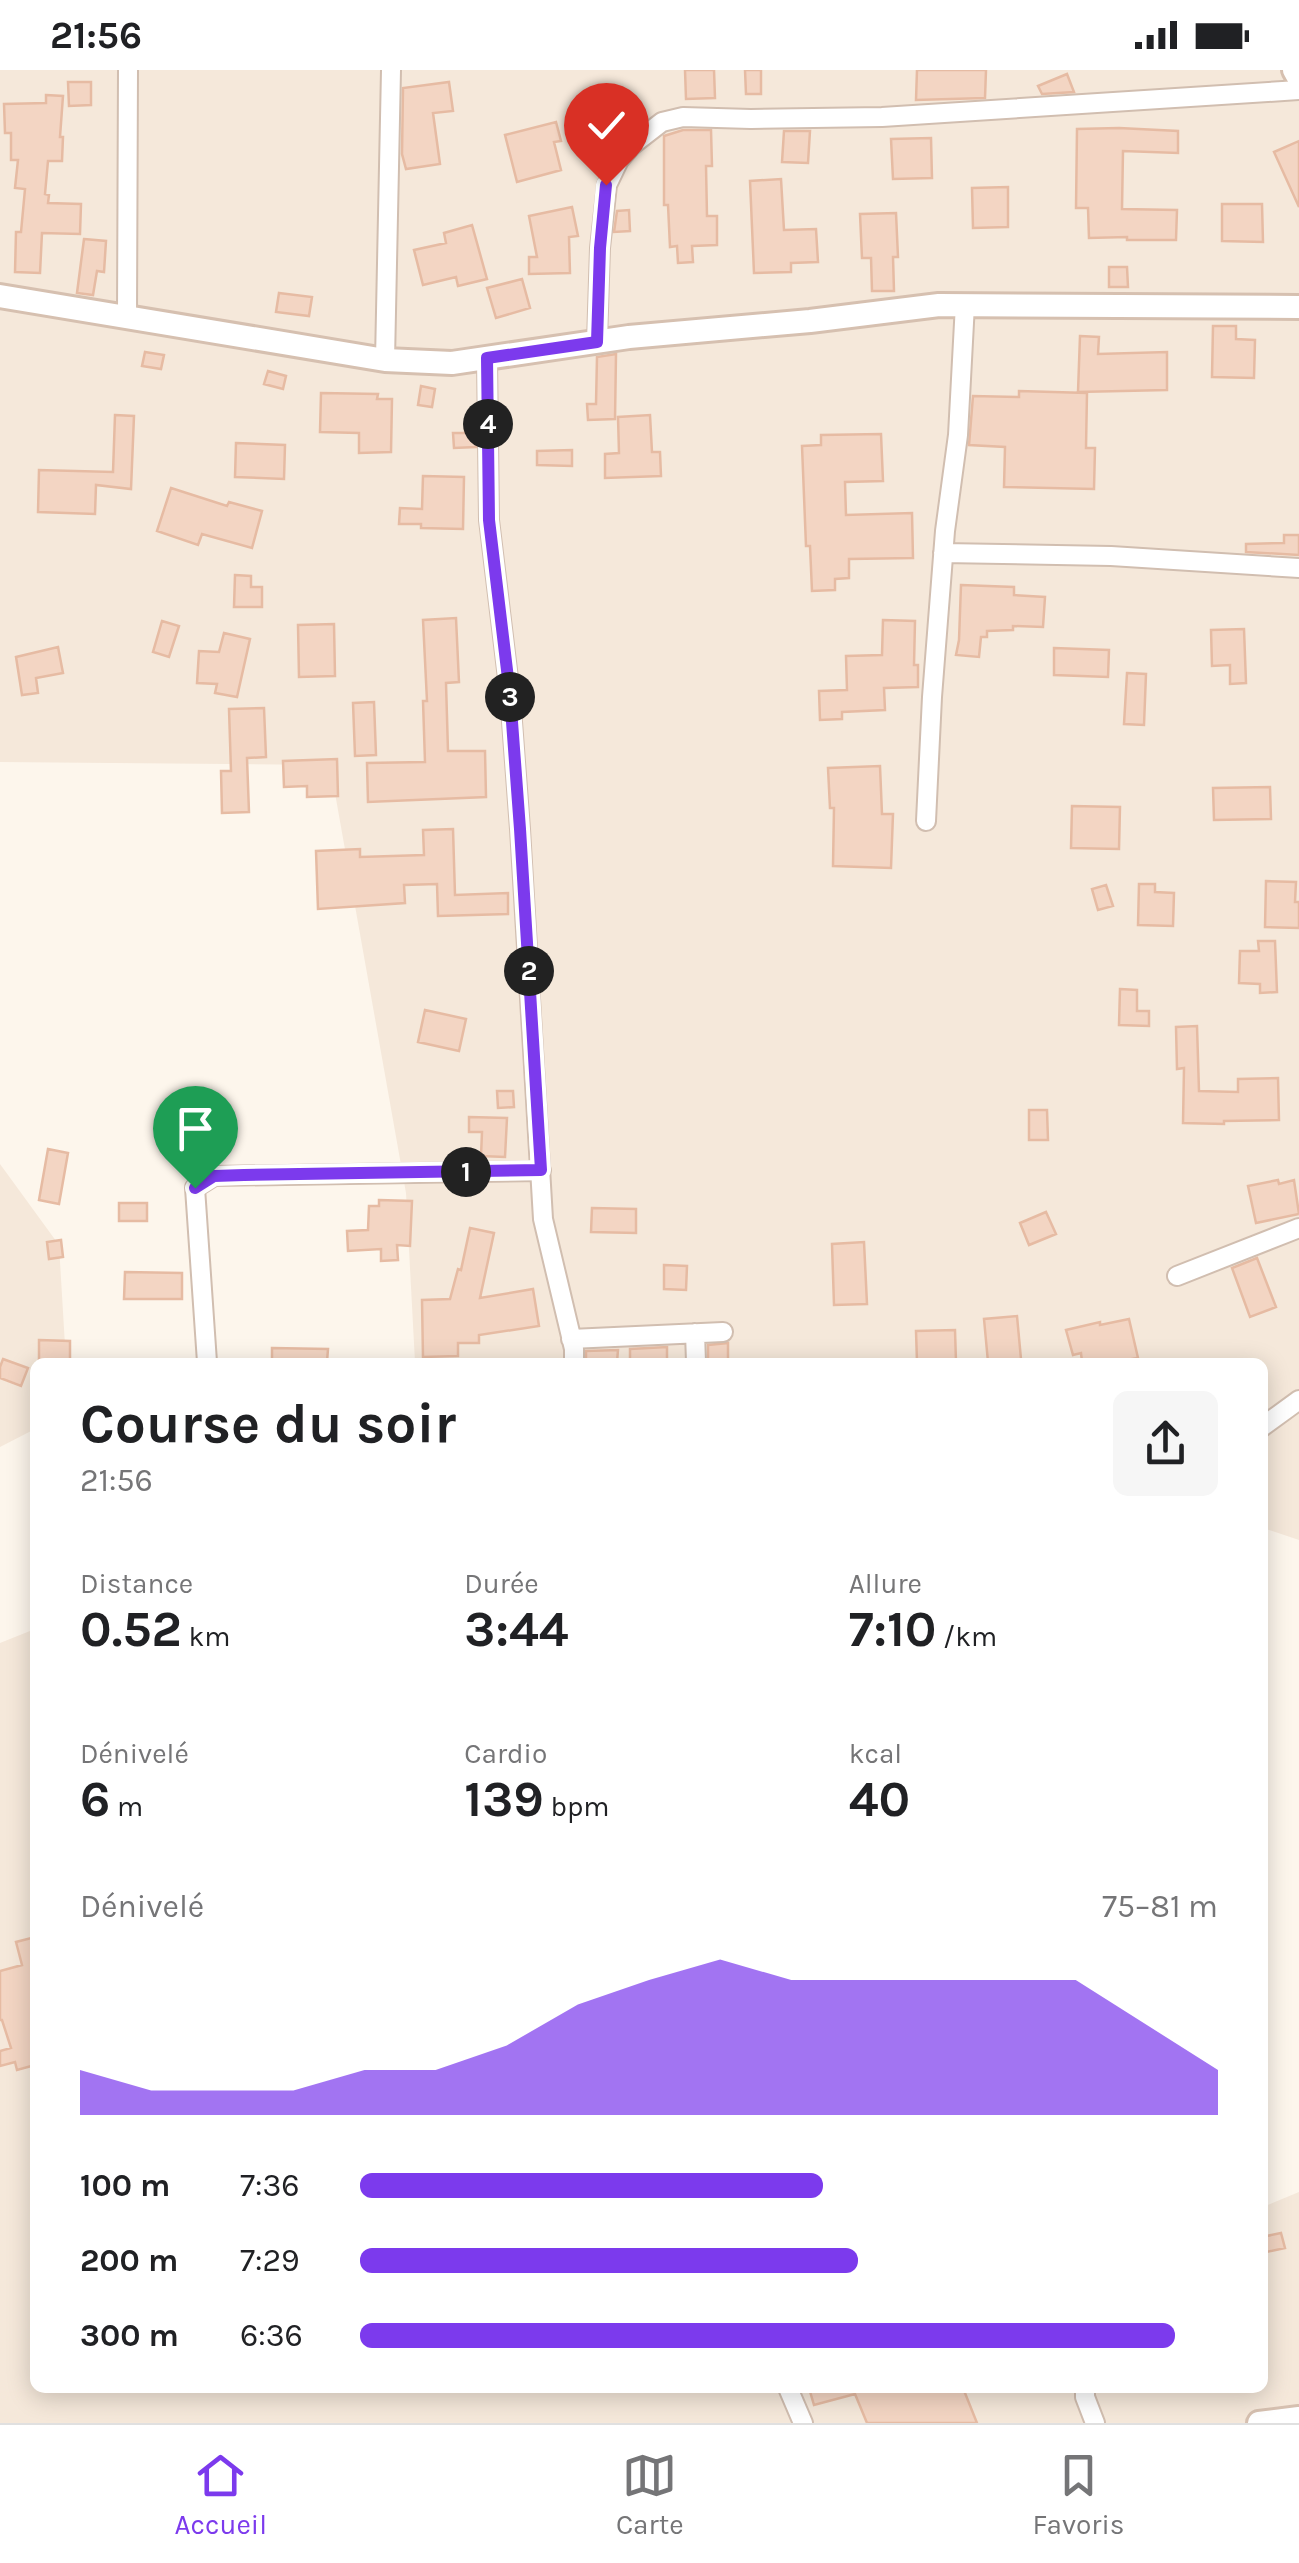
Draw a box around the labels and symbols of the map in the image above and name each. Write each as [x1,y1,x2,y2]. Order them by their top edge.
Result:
pin [564,83,649,186]
pin: 4 [463,399,513,449]
pin: 3 [485,672,535,722]
pin: 2 [504,946,554,996]
pin [153,1086,238,1189]
pin: 1 [441,1147,491,1197]

